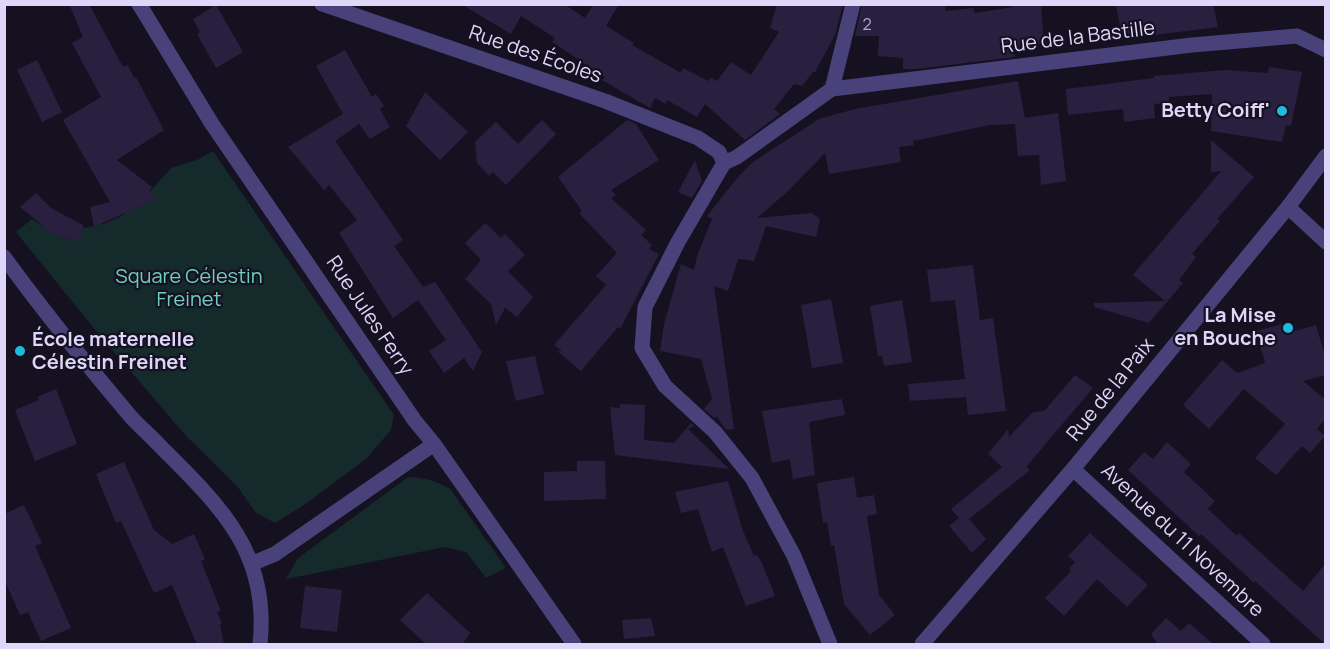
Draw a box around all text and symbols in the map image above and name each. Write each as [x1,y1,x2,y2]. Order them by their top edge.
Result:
house number: 2 [862,16,872,36]
street label: Rue de la Bastille [1000,17,1156,59]
street label: Rue des Écoles [465,21,605,89]
place label: Betty Coiff' [1161,99,1270,123]
marker: Betty Coiff' [1275,104,1289,118]
street label: Rue Jules Ferry [320,252,418,380]
park label: Square Célestin Freinet [115,265,263,312]
place label: La Mise en Bouche [1174,304,1276,351]
marker: La Mise en Bouche [1281,321,1295,335]
place label: École maternelle Célestin Freinet [32,328,194,375]
street label: Rue de la Paix [1062,334,1160,446]
marker: École maternelle Célestin Freinet [13,344,27,358]
street label: Avenue du 11 Novembre [1096,459,1268,623]

